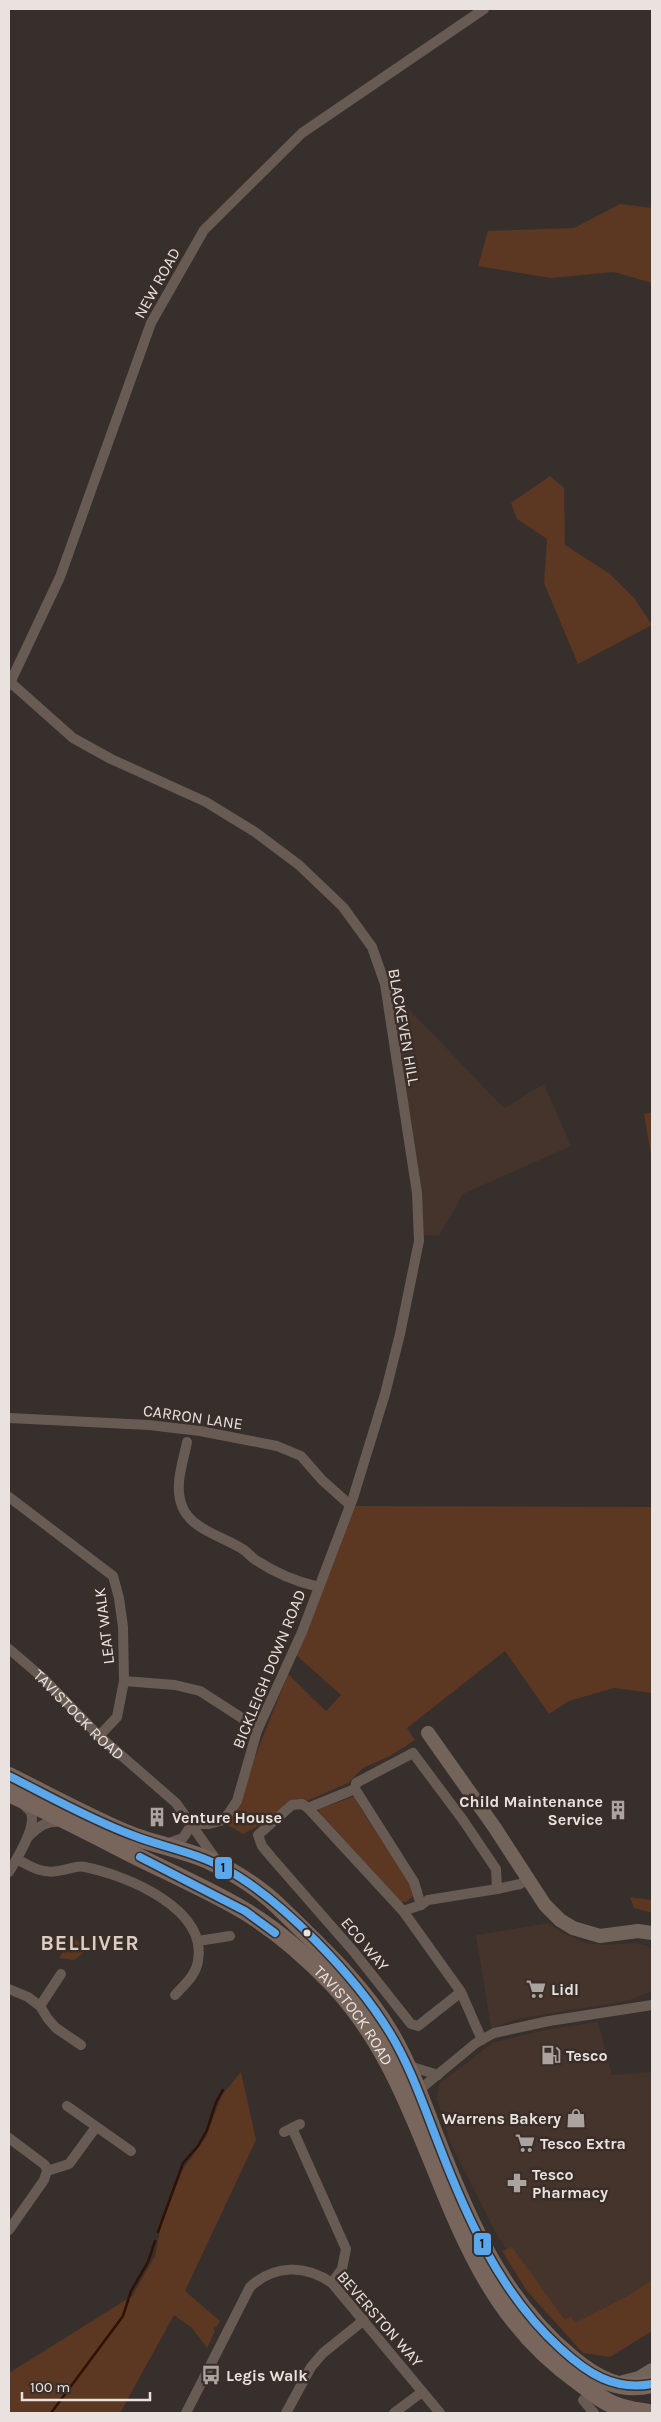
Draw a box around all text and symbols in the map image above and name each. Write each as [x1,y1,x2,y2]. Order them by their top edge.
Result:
street label: NEW ROAD [130,244,184,322]
street label: BLACKEVEN HILL [384,967,424,1087]
street label: CARRON LANE [142,1401,244,1433]
street label: LEAT WALK [90,1586,118,1665]
street label: BICKLEIGH DOWN ROAD [228,1587,310,1751]
street label: TAVISTOCK ROAD [30,1665,129,1764]
place label: Child Maintenance Service [459,1792,603,1829]
building icon: Child Maintenance Service [607,1799,629,1821]
building icon: Venture House [146,1806,168,1828]
place label: Venture House [172,1808,282,1827]
line badge: 1 [214,1856,233,1880]
text: 1 [221,1859,226,1876]
street label: ECO WAY [337,1913,393,1975]
unlabelled marker [302,1928,312,1938]
district label: BELLIVER [40,1931,140,1955]
street label: TAVISTOCK ROAD [310,1961,397,2069]
supermarket icon: Lidl [525,1978,547,2000]
place label: Lidl [551,1980,579,1999]
fuel station icon: Tesco [540,2044,562,2066]
place label: Tesco [566,2046,608,2065]
shop icon: Warrens Bakery [565,2107,587,2129]
place label: Warrens Bakery [442,2109,561,2128]
supermarket icon: Tesco Extra [514,2132,536,2154]
place label: Tesco Extra [540,2134,626,2153]
place label: Tesco Pharmacy [532,2165,608,2202]
pharmacy icon: Tesco Pharmacy [506,2172,528,2194]
line badge: 1 [473,2232,492,2256]
text: 1 [480,2235,485,2252]
street label: BEVERSTON WAY [333,2267,427,2371]
bus stop icon: Legis Walk [200,2364,222,2386]
place label: Legis Walk [226,2366,308,2385]
scale bar [22,2370,150,2402]
text: 100 m [30,2378,70,2396]

